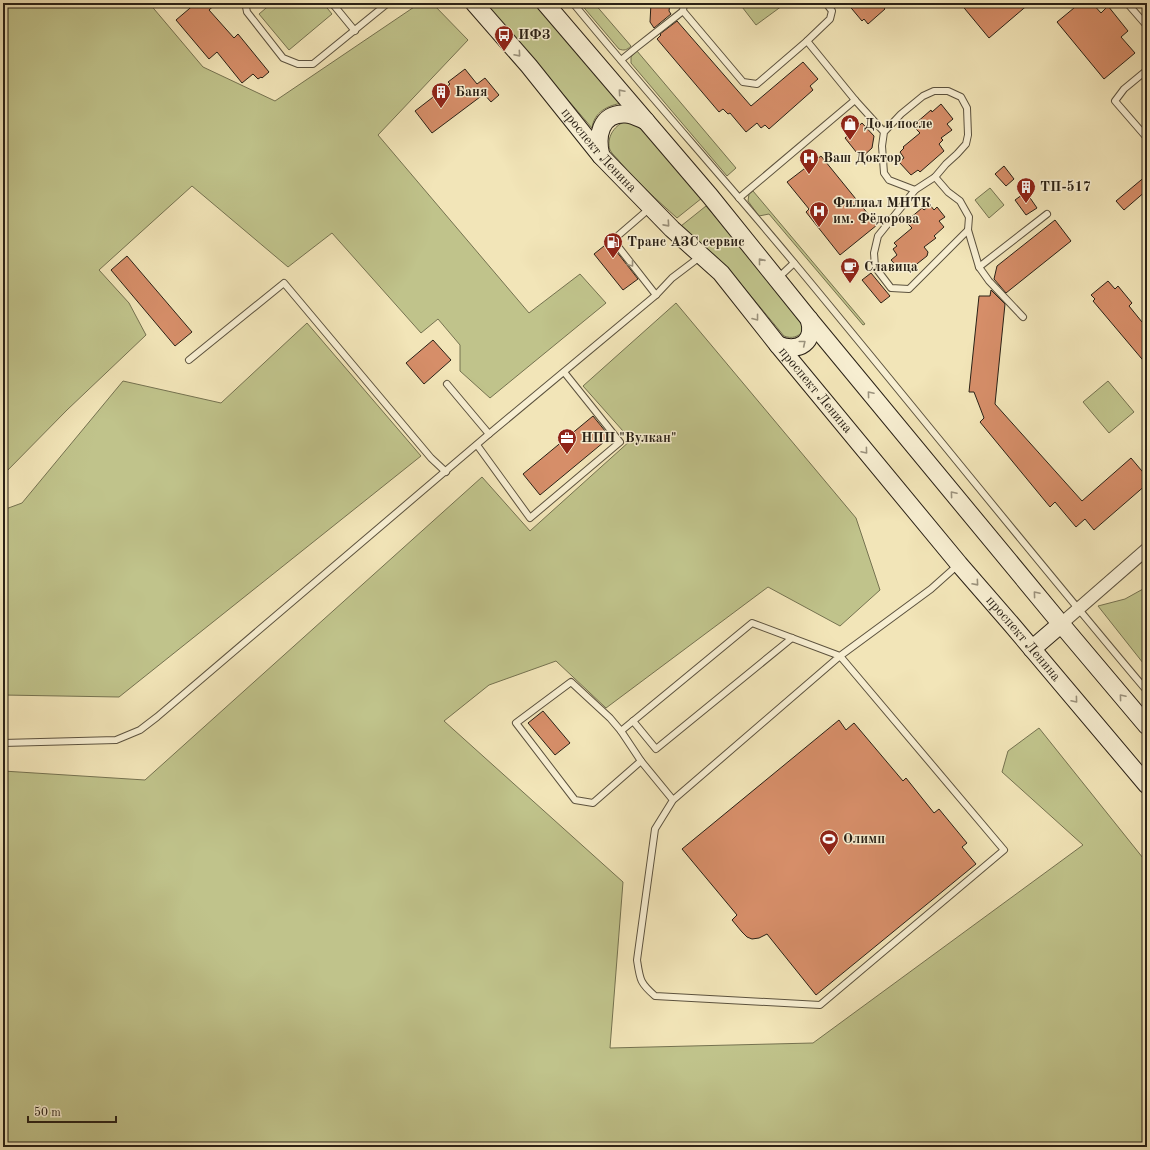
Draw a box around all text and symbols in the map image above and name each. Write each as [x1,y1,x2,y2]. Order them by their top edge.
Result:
bus stop icon: ИФЗ [493,24,515,52]
place label: ИФЗ [518,28,550,42]
one-way arrow [513,49,520,56]
building icon: Баня [430,81,452,109]
place label: Баня [455,85,487,99]
one-way arrow [619,89,626,97]
street label: проспект Ленина [558,105,639,195]
shop icon: До и после [839,113,861,141]
place label: До и после [864,117,933,131]
hospital icon: Ваш Доктор [798,147,820,175]
place label: Ваш Доктор [823,151,901,165]
building icon: ТП-517 [1015,176,1037,204]
place label: ТП-517 [1040,180,1091,194]
place label: Филиал МНТК им. Фёдорова [833,196,932,226]
hospital icon: Филиал МНТК им. Фёдорова [808,200,830,228]
one-way arrow [662,219,670,227]
fuel station icon: Транс АЗС сервис [602,231,624,259]
place label: Транс АЗС сервис [627,235,745,249]
cafe icon: Славица [839,256,861,284]
one-way arrow [759,258,766,265]
one-way arrow [627,259,634,266]
place label: Славица [864,260,918,274]
one-way arrow [752,313,759,320]
one-way arrow [798,341,806,348]
street label: проспект Ленина [776,344,855,436]
one-way arrow [868,391,875,398]
office icon: НПП "Вулкан" [556,427,578,455]
place label: НПП "Вулкан" [581,431,676,445]
one-way arrow [861,446,868,453]
one-way arrow [950,491,957,498]
one-way arrow [971,578,978,586]
one-way arrow [1033,591,1040,599]
street label: проспект Ленина [983,593,1063,684]
one-way arrow [1119,694,1126,701]
one-way arrow [1071,695,1078,703]
sports icon: Олимп [818,828,840,856]
place label: Олимп [843,832,885,846]
scale bar [28,1098,116,1124]
text: 50 m [34,1106,61,1119]

